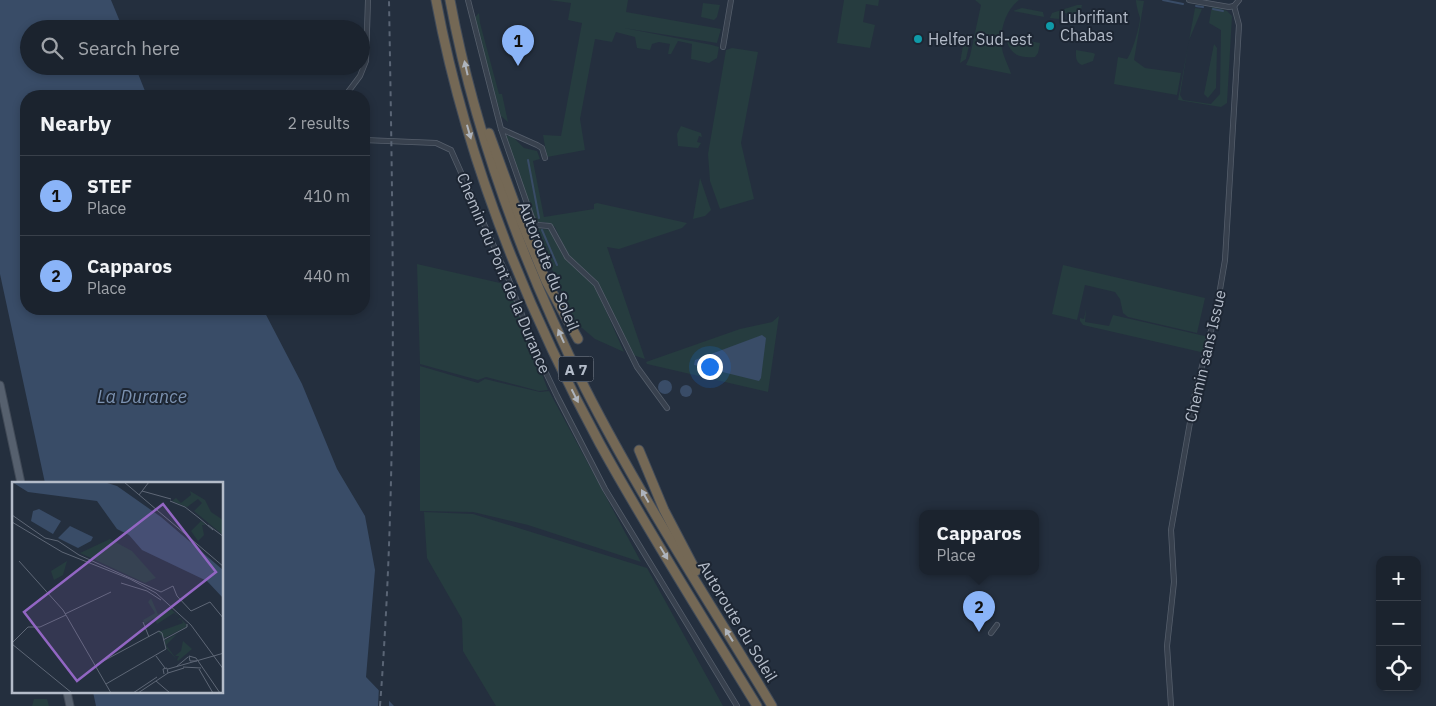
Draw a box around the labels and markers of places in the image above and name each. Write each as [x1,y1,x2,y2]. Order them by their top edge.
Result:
place label: Lubrifiant Chabas [1060,7,1128,45]
marker: Lubrifiant Chabas [1044,20,1056,32]
pin: 1 [502,25,534,66]
place label: Helfer Sud-est [928,29,1032,49]
marker: Helfer Sud-est [912,33,924,45]
pin: 2 [963,591,995,632]

